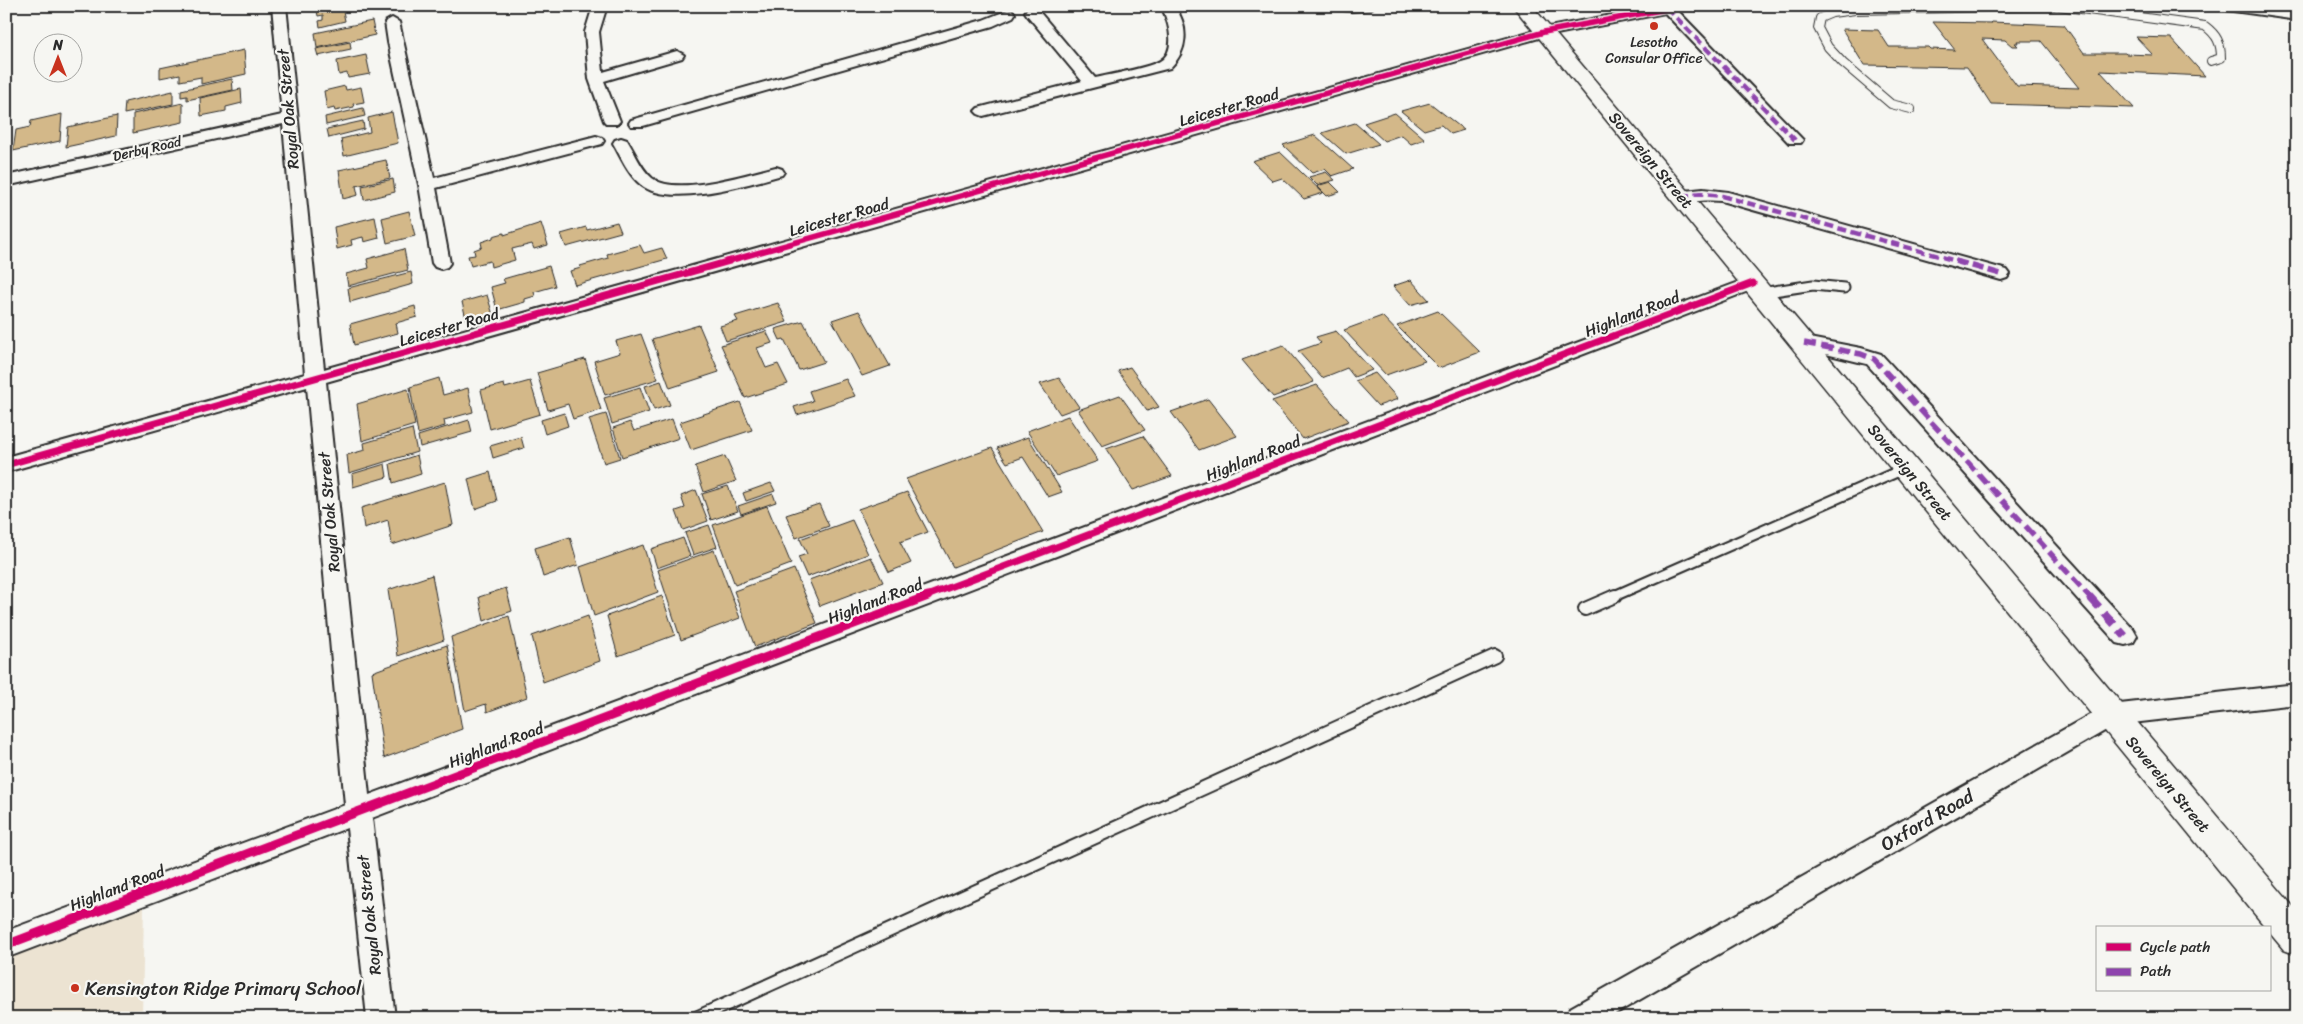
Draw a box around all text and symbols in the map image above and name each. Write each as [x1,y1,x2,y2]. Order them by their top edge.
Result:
marker: Lesotho Consular Office [1648,20,1660,32]
place label: Lesotho Consular Office [1605,30,1703,71]
north arrow [32,32,82,82]
text: N [52,33,63,58]
street label: Royal Oak Street [268,47,308,170]
street label: Leicester Road [1176,78,1284,135]
street label: Sovereign Street [1601,105,1701,215]
street label: Derby Road [110,129,185,169]
street label: Leicester Road [786,188,894,245]
street label: Highland Road [1580,282,1685,345]
street label: Leicester Road [396,298,504,355]
street label: Sovereign Street [1860,417,1960,527]
street label: Highland Road [1201,426,1306,489]
street label: Royal Oak Street [309,450,349,573]
street label: Highland Road [823,569,928,632]
street label: Highland Road [444,713,549,776]
street label: Sovereign Street [2118,729,2218,839]
street label: Oxford Road [1874,779,1981,860]
street label: Royal Oak Street [348,853,390,976]
street label: Highland Road [65,856,170,919]
legend [2096,926,2270,992]
text: Cycle path [2140,934,2211,960]
text: Path [2140,958,2171,984]
place label: Kensington Ridge Primary School [85,972,362,1005]
marker: Kensington Ridge Primary School [69,982,81,994]

